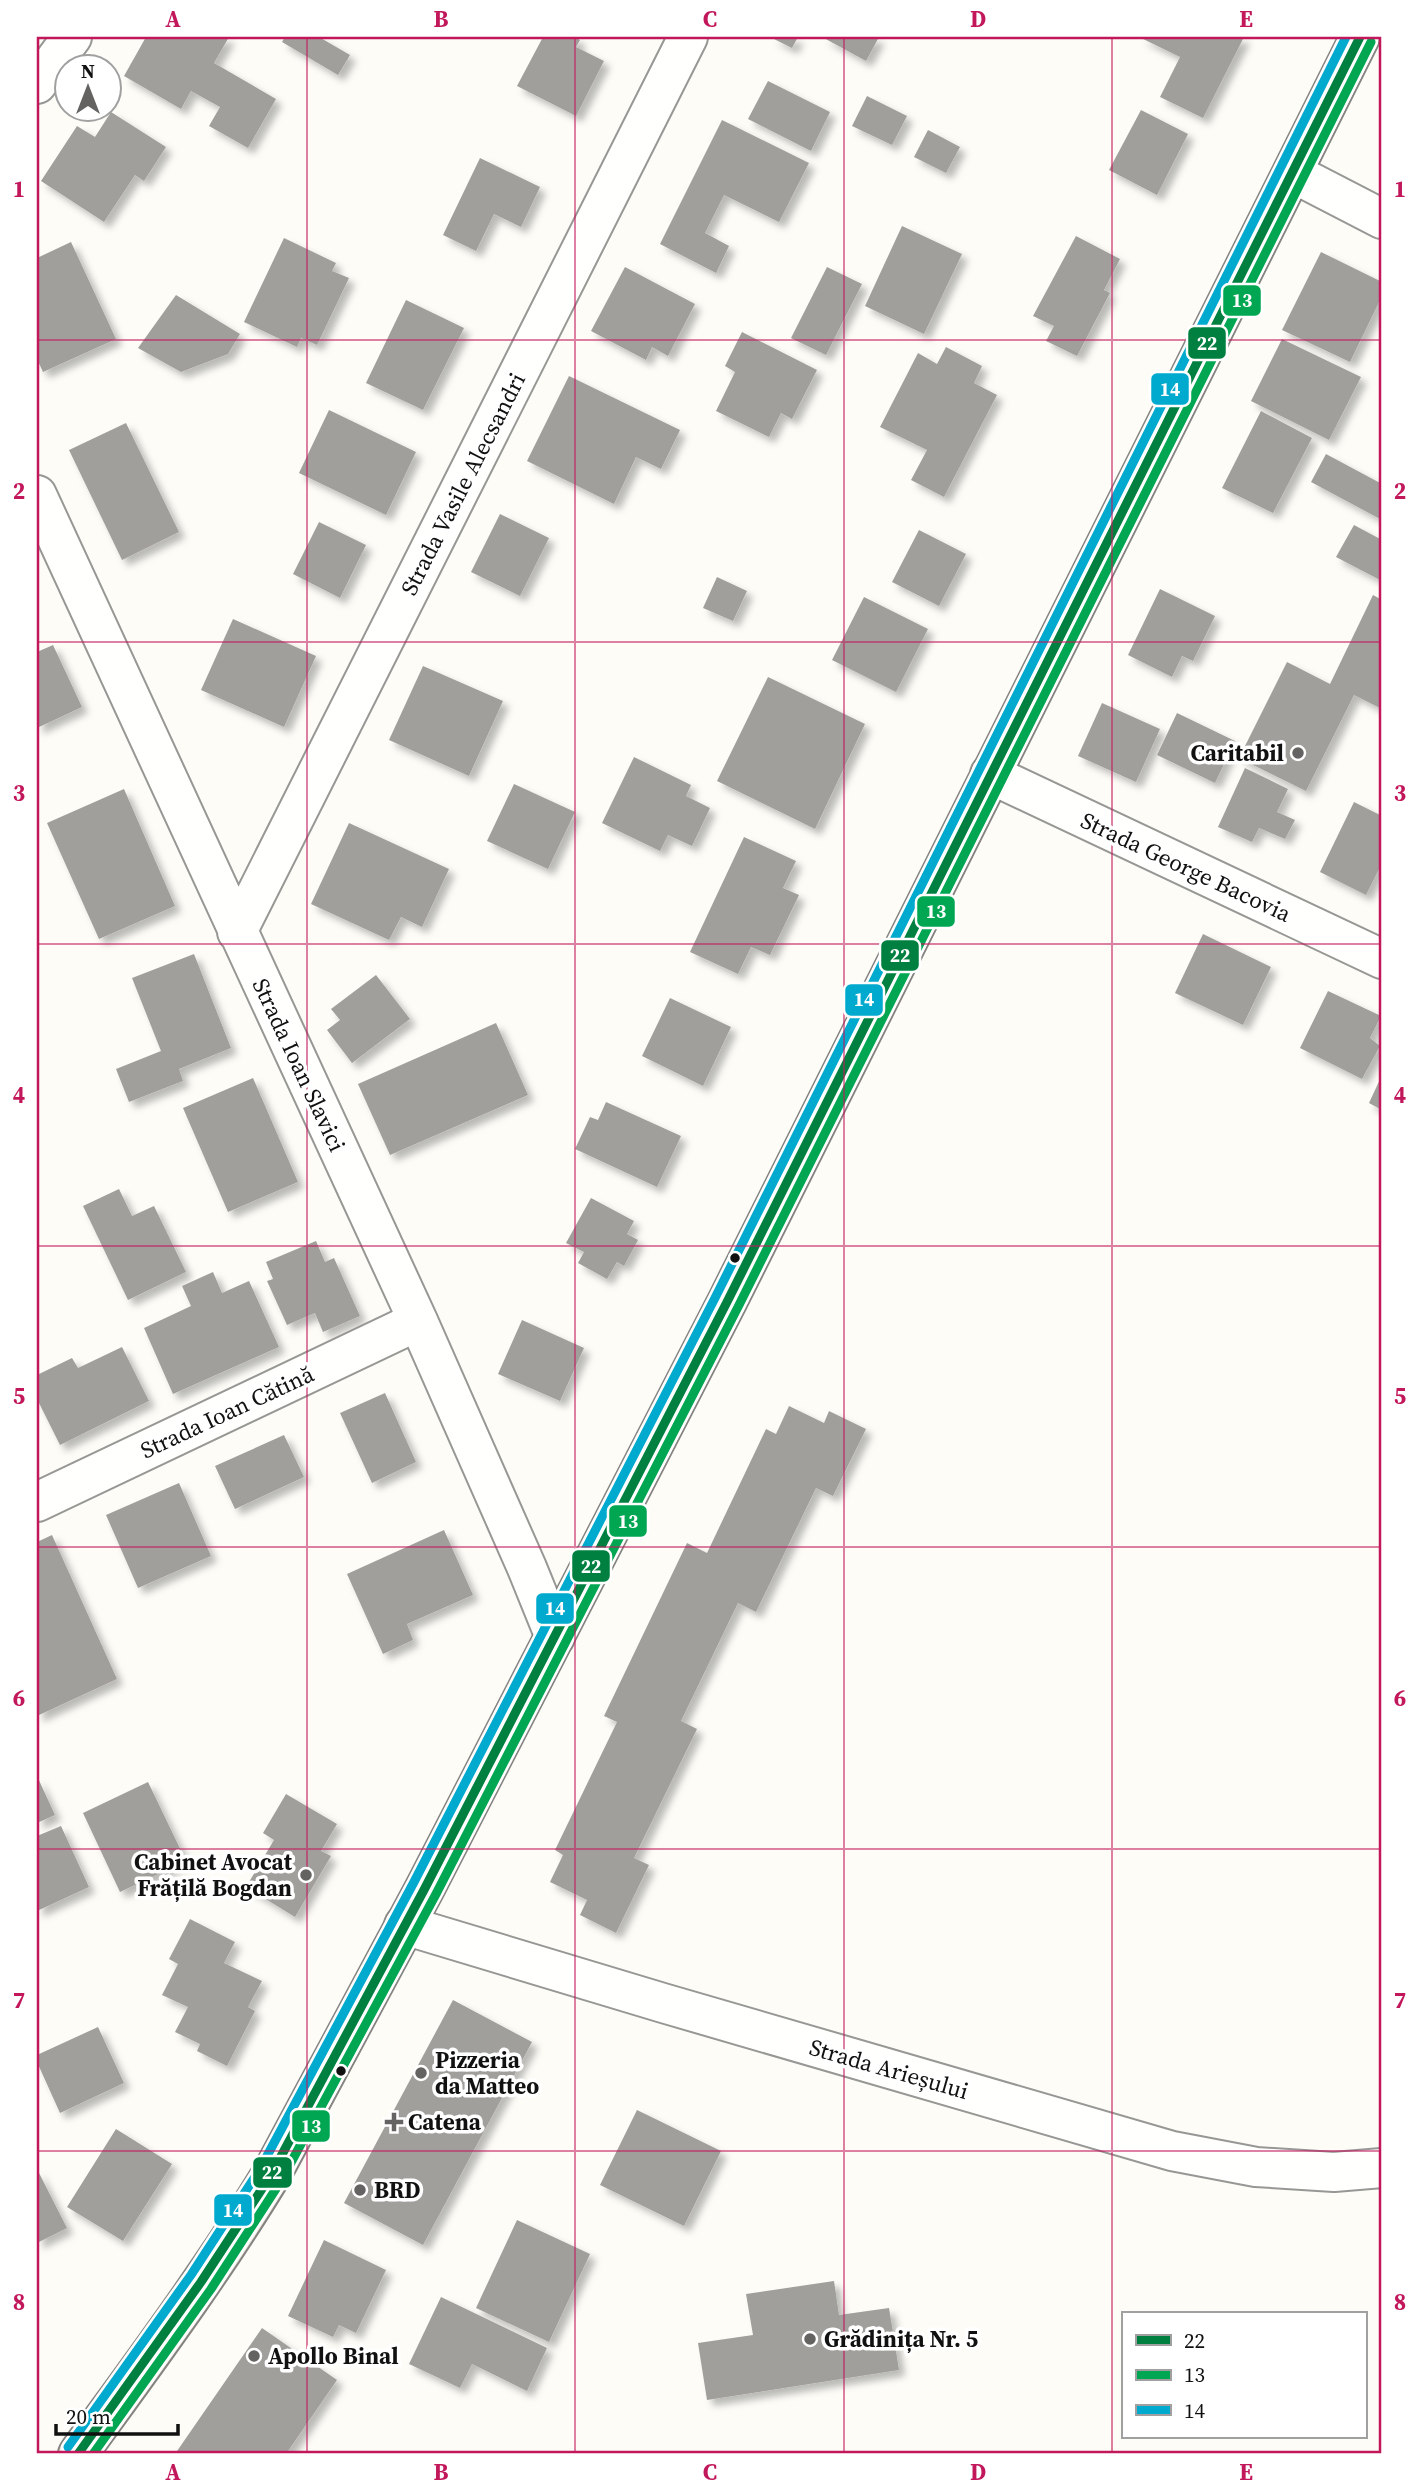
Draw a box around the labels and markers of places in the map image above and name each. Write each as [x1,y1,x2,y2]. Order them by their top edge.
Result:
place label: Caritabil [1190,737,1284,769]
marker: Caritabil [1290,745,1306,761]
unlabelled marker [728,1251,742,1265]
place label: Cabinet Avocat Frățilă Bogdan [134,1846,293,1904]
marker: Cabinet Avocat Frățilă Bogdan [298,1867,314,1883]
place label: Pizzeria da Matteo [435,2044,539,2102]
unlabelled marker [334,2064,348,2078]
marker: Pizzeria da Matteo [413,2065,429,2081]
place label: Catena [408,2106,482,2138]
marker: Catena [386,2114,402,2130]
place label: BRD [374,2174,421,2206]
marker: BRD [352,2182,368,2198]
place label: Grădinița Nr. 5 [824,2323,978,2355]
marker: Grădinița Nr. 5 [802,2331,818,2347]
place label: Apollo Binal [268,2340,399,2372]
marker: Apollo Binal [246,2348,262,2364]

